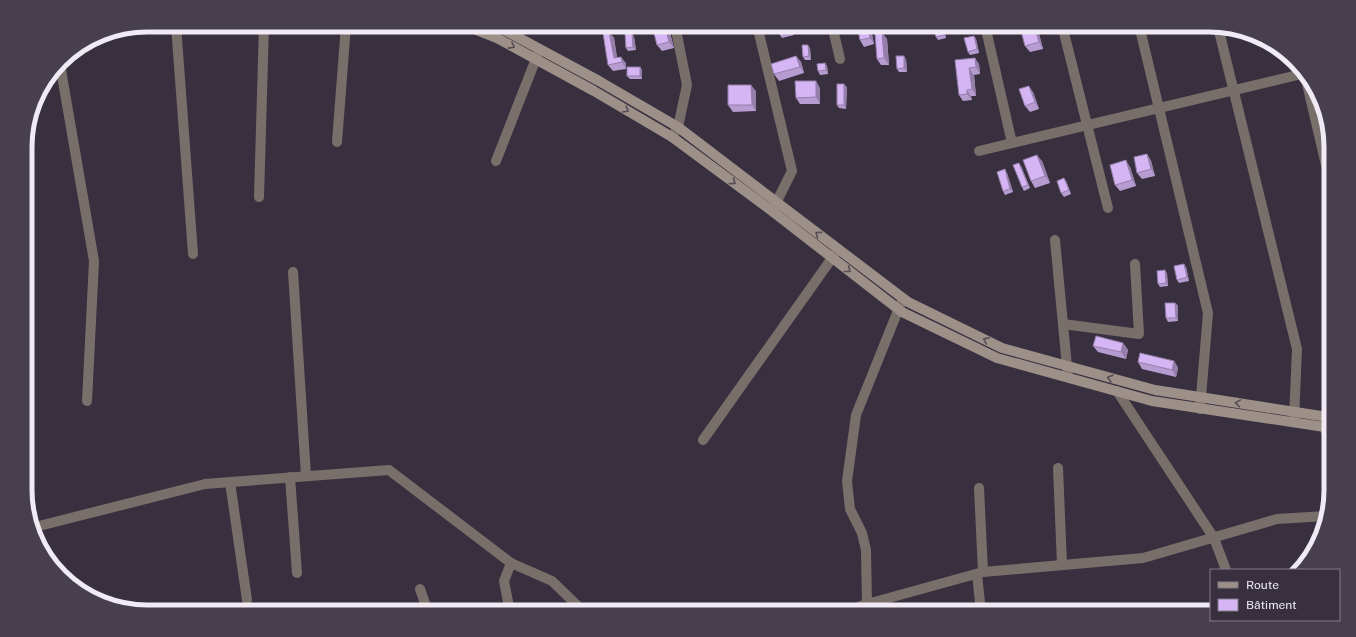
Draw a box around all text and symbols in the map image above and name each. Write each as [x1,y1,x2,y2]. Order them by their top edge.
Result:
one-way arrow [508,42,515,49]
one-way arrow [622,105,629,112]
one-way arrow [729,178,736,185]
one-way arrow [815,232,822,239]
one-way arrow [843,265,850,272]
one-way arrow [983,337,991,345]
one-way arrow [1107,374,1114,383]
one-way arrow [1235,400,1241,408]
legend [1210,569,1340,621]
text: Route [1246,578,1279,592]
text: Bâtiment [1246,598,1297,612]

